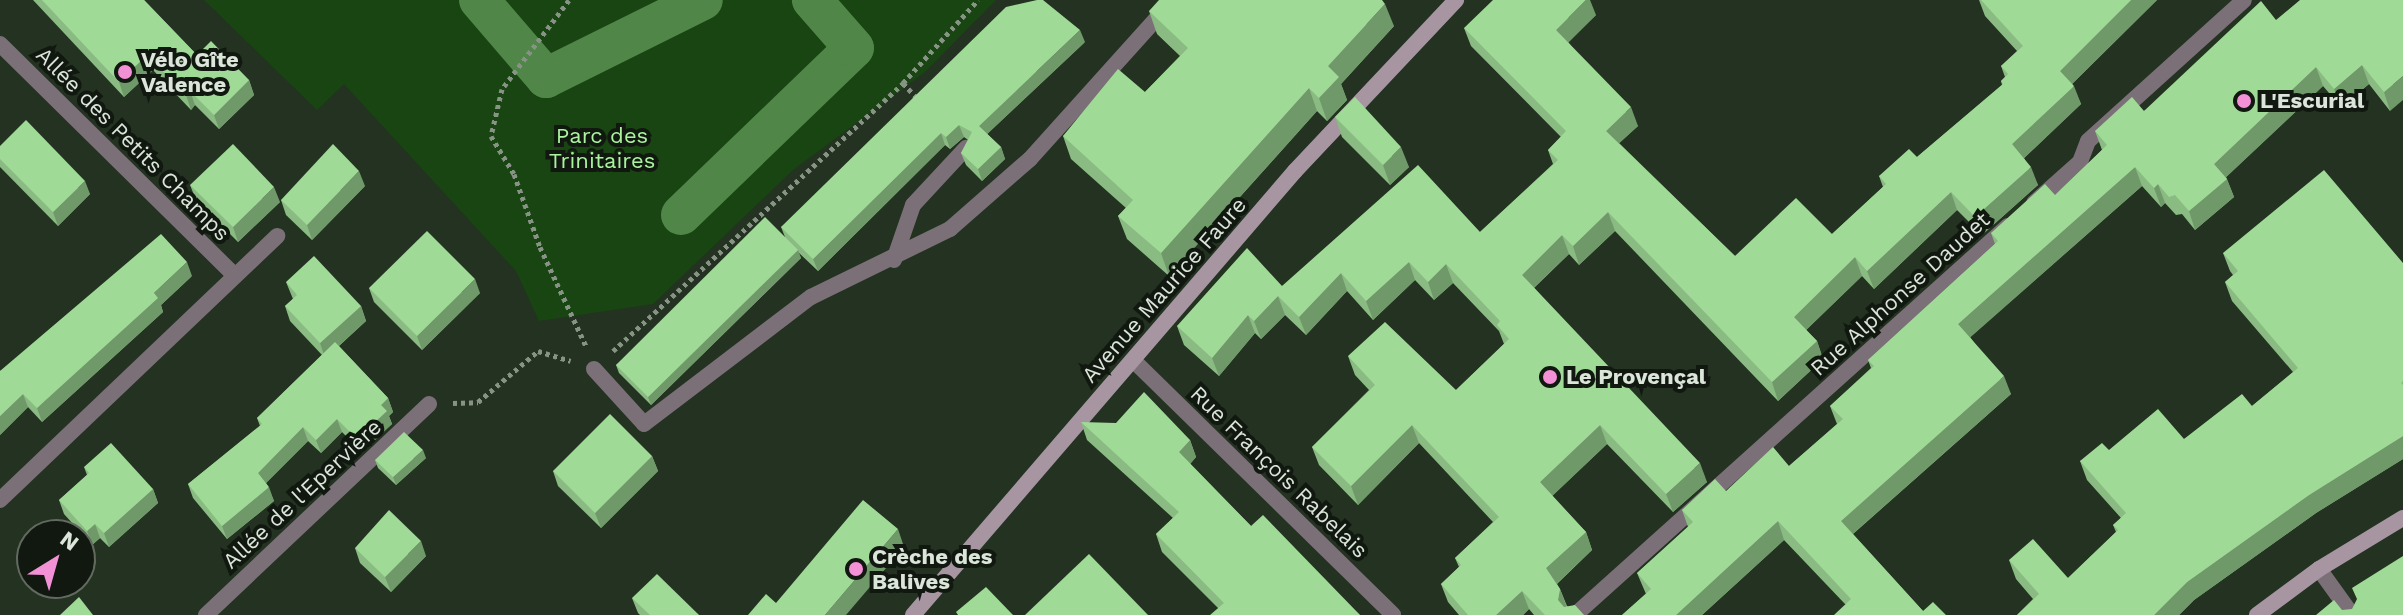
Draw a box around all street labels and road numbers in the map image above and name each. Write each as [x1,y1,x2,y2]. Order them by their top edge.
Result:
street label: Allée des Petits Champs [31,42,235,246]
street label: Avenue Maurice Faure [1076,192,1252,388]
street label: Rue Alphonse Daudet [1805,206,1995,382]
street label: Rue François Rabelais [1185,381,1373,563]
street label: Allée de l'Epervière [217,414,387,574]

